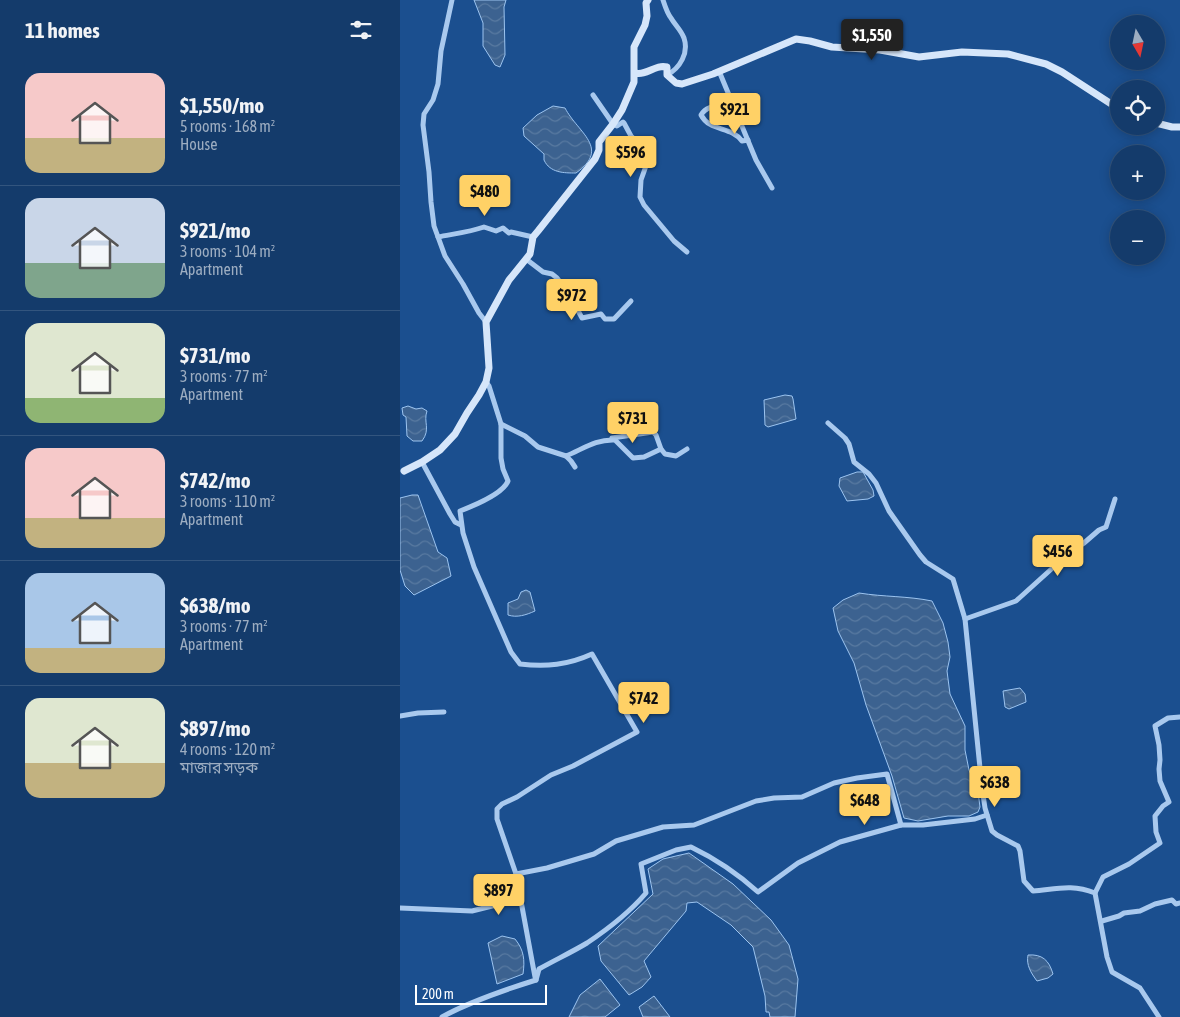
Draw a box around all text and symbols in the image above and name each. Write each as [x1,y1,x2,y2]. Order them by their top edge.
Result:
north arrow [1110,15,1165,70]
map controls [1110,15,1165,265]
icon: filters [347,16,375,44]
text: 11 homes [25,18,100,42]
pin: $1,550 [831,18,913,61]
text: $1,550 [852,26,892,44]
button: locate [1110,80,1165,135]
pin: $921 [705,92,765,135]
icon: home [65,93,125,153]
text: $1,550/mo [180,93,264,117]
text: $921 [720,100,750,118]
text: 5 rooms · 168 m² [180,117,275,135]
text: House [180,135,217,153]
pin: $596 [601,136,661,178]
text: $596 [616,143,646,161]
button: + [1110,145,1165,200]
pin: $480 [455,174,515,217]
text: $480 [470,182,500,200]
button: − [1110,210,1165,265]
icon: home [65,218,125,278]
text: $921/mo [180,218,251,242]
text: 3 rooms · 104 m² [180,242,275,260]
text: Apartment [180,260,243,278]
pin: $972 [542,278,602,321]
text: $972 [557,286,587,304]
icon: home [65,343,125,403]
text: $731/mo [180,343,251,367]
text: 3 rooms · 77 m² [180,367,268,385]
text: Apartment [180,385,243,403]
pin: $731 [603,402,663,444]
text: $731 [618,409,648,427]
icon: home [65,468,125,528]
text: $742/mo [180,468,251,492]
text: 3 rooms · 110 m² [180,492,275,510]
text: Apartment [180,510,243,528]
pin: $456 [1028,534,1088,577]
text: $456 [1043,542,1073,560]
icon: home [65,593,125,653]
text: $638/mo [180,593,251,617]
text: 3 rooms · 77 m² [180,617,268,635]
text: Apartment [180,635,243,653]
pin: $742 [614,682,674,724]
text: $742 [629,689,659,707]
text: $897/mo [180,716,251,740]
icon: home [65,718,125,778]
text: 4 rooms · 120 m² [180,740,275,758]
text: মাজার সড়ক [180,758,258,776]
pin: $638 [965,766,1025,808]
text: $638 [980,773,1010,791]
pin: $648 [835,784,895,826]
text: $648 [850,791,880,809]
pin: $897 [469,874,529,916]
text: $897 [484,881,514,899]
scale bar [415,982,548,1005]
text: 200 m [422,986,454,1002]

